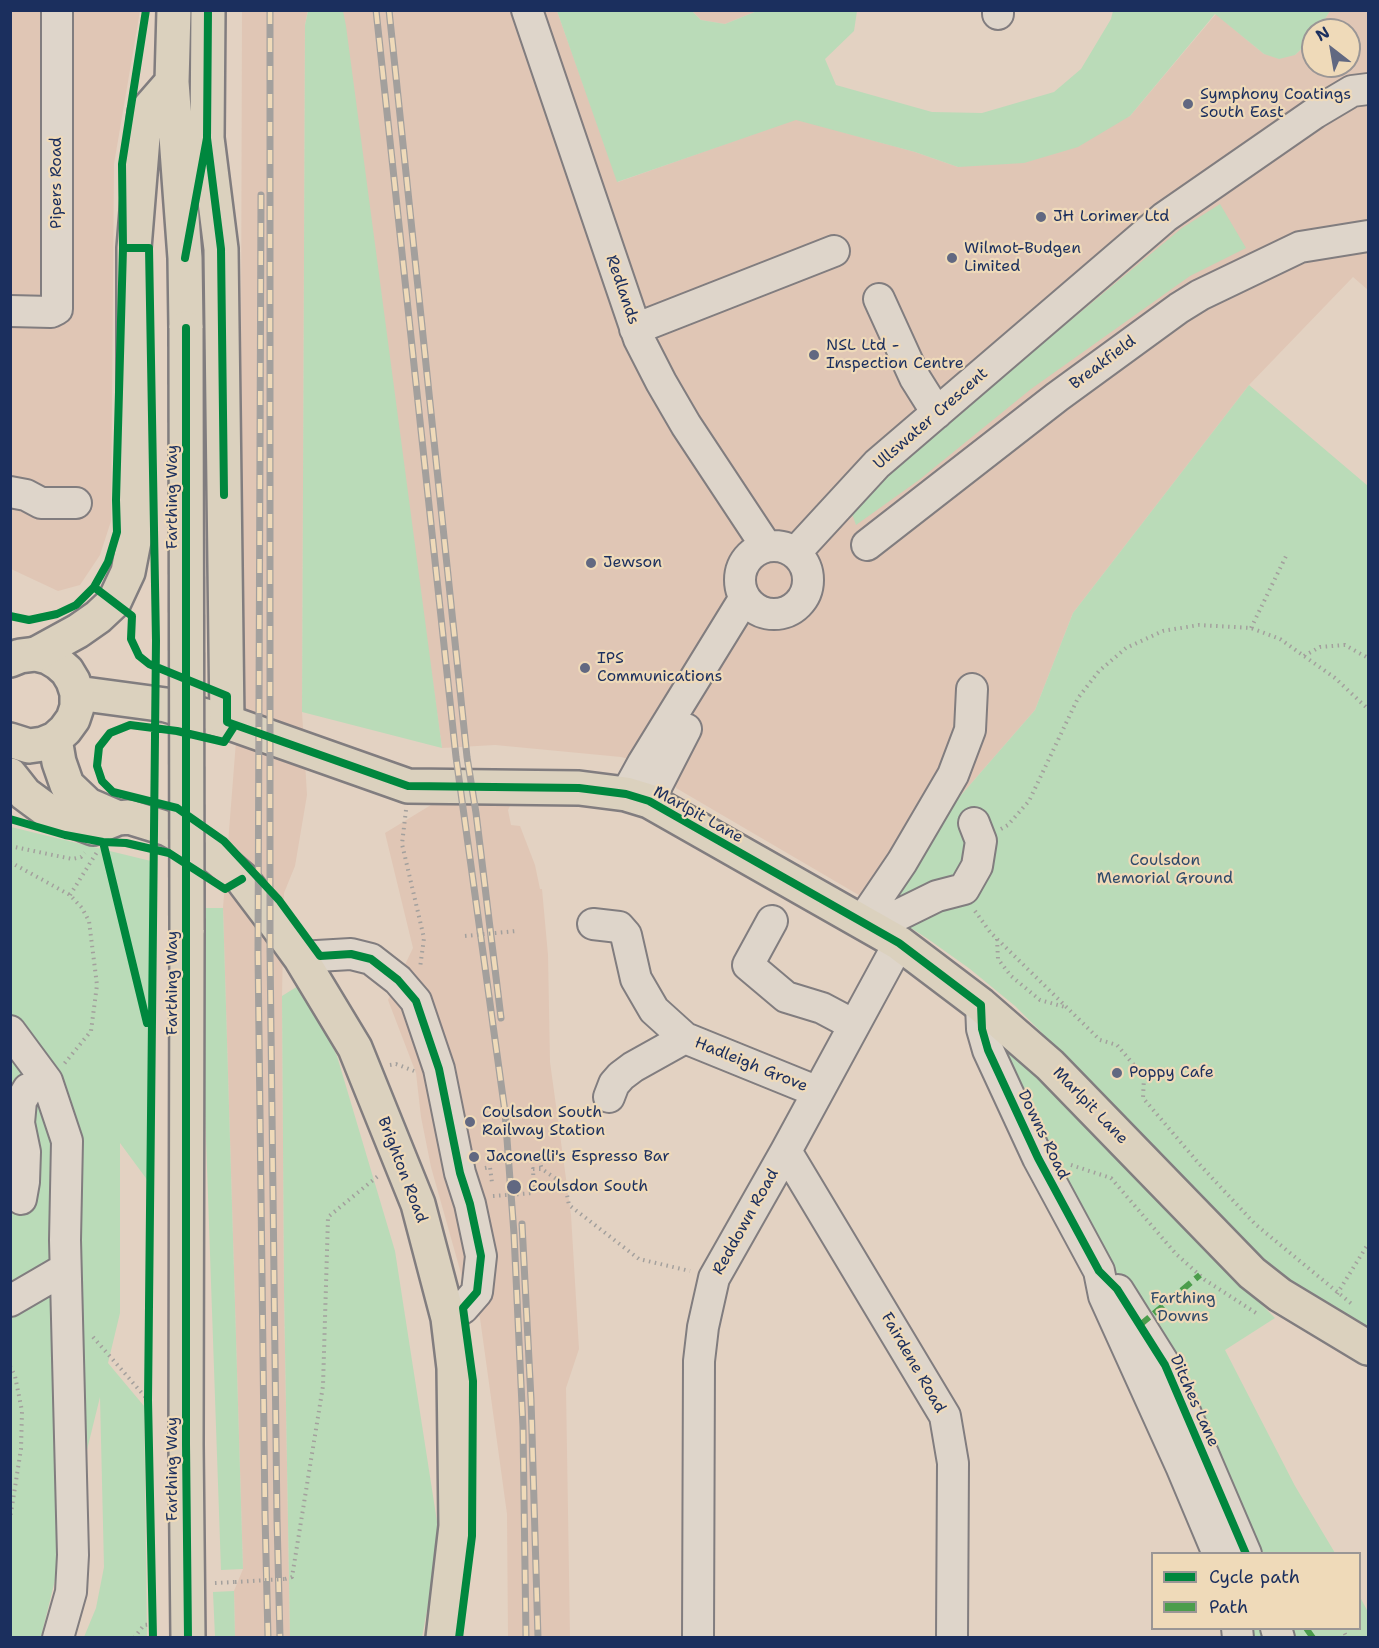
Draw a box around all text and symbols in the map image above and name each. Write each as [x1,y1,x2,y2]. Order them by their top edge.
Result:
north arrow [1301,18,1361,78]
text: N [1312,22,1333,46]
place label: Symphony Coatings South East [1200,85,1351,123]
marker: Symphony Coatings South East [1181,97,1195,111]
street label: Pipers Road [47,137,67,229]
place label: JH Lorimer Ltd [1053,207,1169,227]
marker: JH Lorimer Ltd [1034,210,1048,224]
place label: Wilmot-Budgen Limited [964,239,1081,277]
marker: Wilmot-Budgen Limited [945,251,959,265]
street label: Redlands [601,253,643,327]
street label: Breakfield [1066,332,1140,394]
place label: NSL Ltd - Inspection Centre [826,336,964,374]
marker: NSL Ltd - Inspection Centre [807,348,821,362]
street label: Ullswater Crescent [870,364,992,474]
street label: Farthing Way [163,445,183,549]
place label: Jewson [603,553,662,573]
marker: Jewson [584,556,598,570]
place label: IPS Communications [597,649,722,687]
marker: IPS Communications [578,661,592,675]
street label: Marlpit Lane [650,782,746,848]
park label: Coulsdon Memorial Ground [1097,851,1233,889]
street label: Farthing Way [163,931,183,1035]
street label: Hadleigh Grove [692,1034,810,1096]
street label: Marlpit Lane [1048,1063,1132,1149]
place label: Poppy Cafe [1129,1063,1214,1083]
marker: Poppy Cafe [1110,1066,1124,1080]
street label: Downs Road [1013,1087,1073,1183]
place label: Coulsdon South Railway Station [482,1103,605,1141]
street label: Brighton Road [373,1114,431,1226]
marker: Coulsdon South Railway Station [463,1115,477,1129]
place label: Jaconelli's Espresso Bar [486,1147,670,1167]
marker: Jaconelli's Espresso Bar [467,1150,481,1164]
street label: Reddown Road [709,1166,783,1278]
place label: Coulsdon South [528,1177,648,1197]
marker: Coulsdon South [505,1178,523,1196]
park label: Farthing Downs [1150,1289,1216,1327]
street label: Fairdene Road [877,1309,949,1417]
street label: Ditches Lane [1165,1352,1223,1450]
street label: Farthing Way [163,1417,183,1521]
legend [1151,1552,1361,1630]
text: Cycle path [1209,1565,1300,1589]
text: Path [1209,1595,1248,1619]

